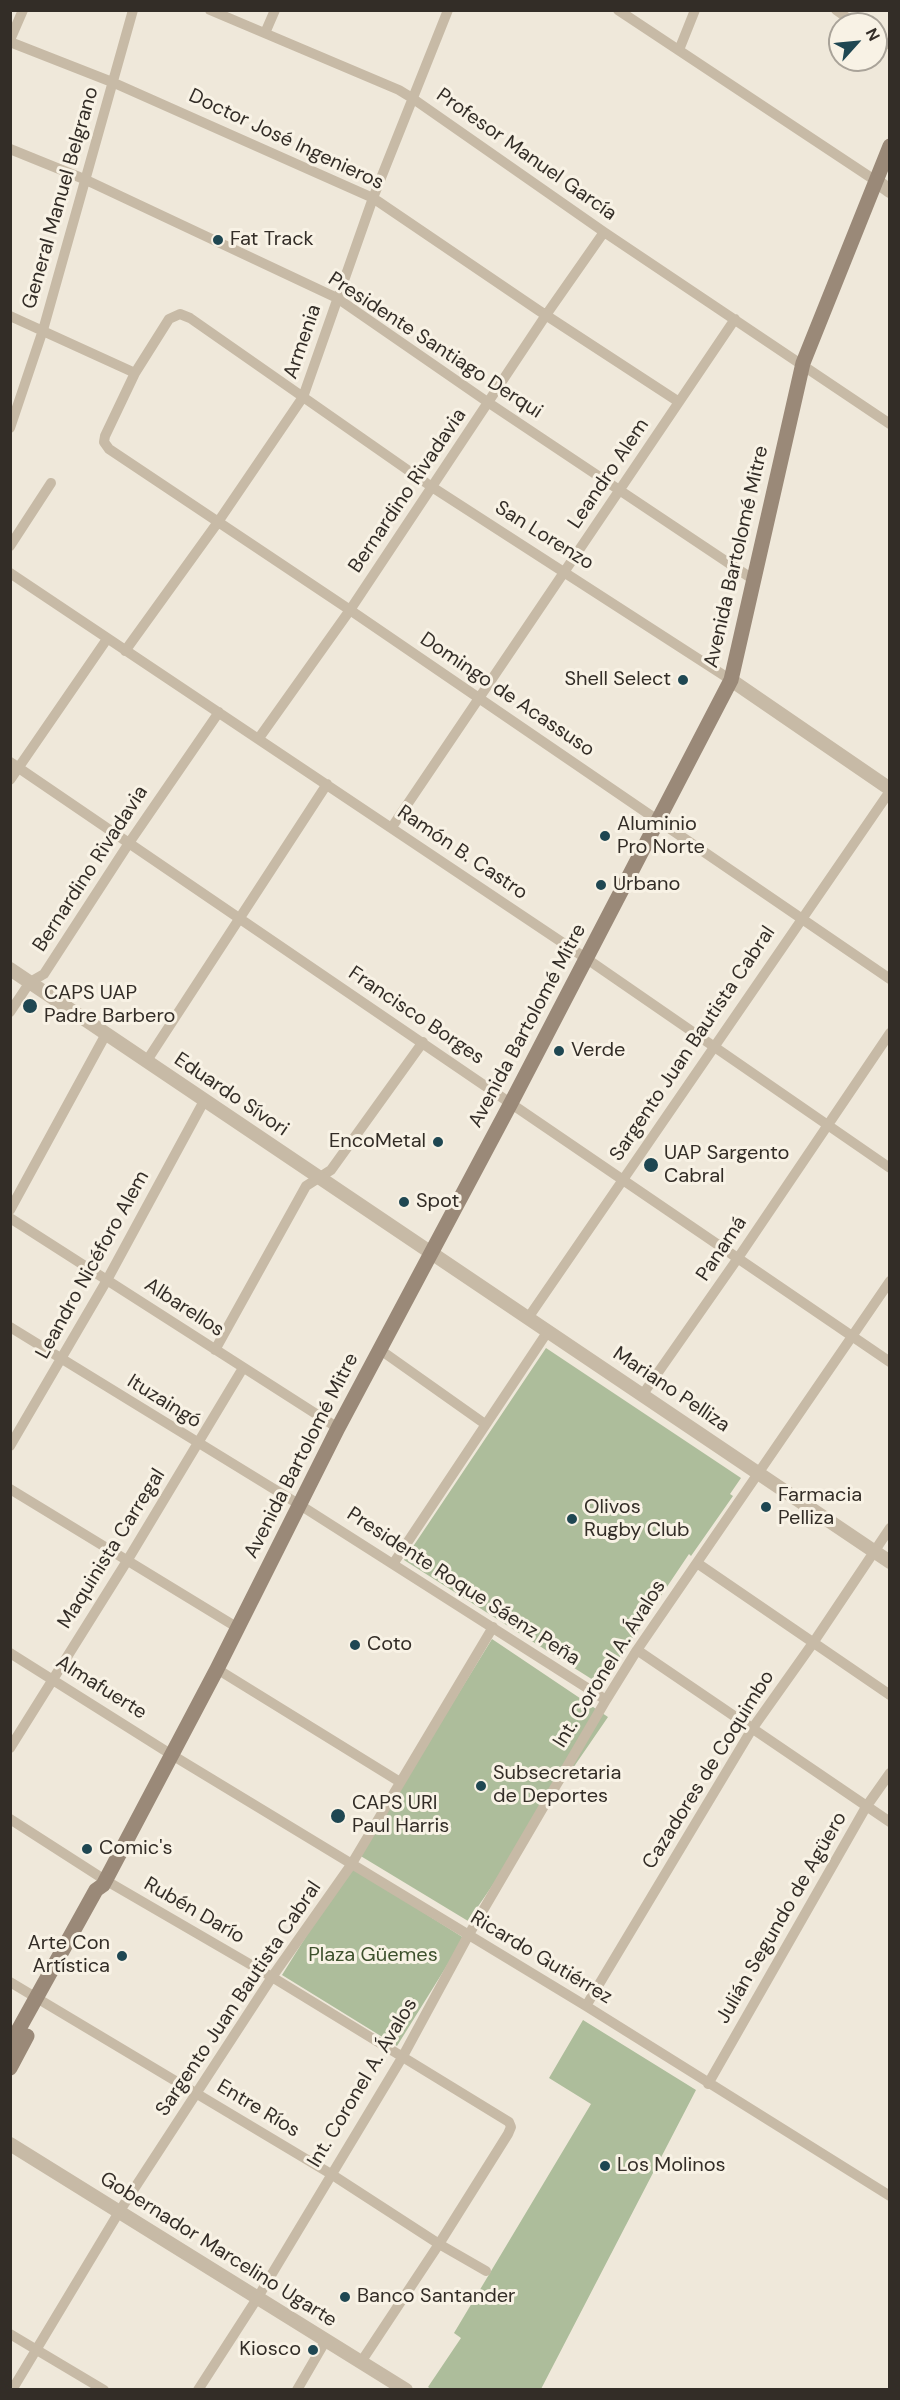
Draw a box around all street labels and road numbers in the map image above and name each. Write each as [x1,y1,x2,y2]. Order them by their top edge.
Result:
street label: General Manuel Belgrano [18,84,104,312]
street label: Doctor José Ingenieros [185,84,387,196]
street label: Profesor Manuel García [431,84,621,226]
street label: Presidente Santiago Derqui [323,268,547,424]
street label: Armenia [279,302,327,382]
street label: Bernardino Rivadavia [344,404,472,578]
street label: Leandro Alem [563,414,655,534]
street label: Avenida Bartolomé Mitre [700,444,774,670]
street label: San Lorenzo [490,496,598,576]
street label: Domingo de Acassuso [415,628,599,762]
street label: Bernardino Rivadavia [28,782,154,956]
street label: Ramón B. Castro [392,801,532,905]
street label: Avenida Bartolomé Mitre [464,920,592,1132]
street label: Sargento Juan Bautista Cabral [605,922,781,1166]
street label: Francisco Borges [344,962,488,1070]
street label: Eduardo Sívori [169,1048,293,1142]
street label: Leandro Nicéforo Alem [31,1167,155,1363]
street label: Panamá [692,1212,752,1286]
street label: Albarellos [140,1273,228,1343]
street label: Mariano Pelliza [608,1342,734,1438]
street label: Avenida Bartolomé Mitre [240,1349,364,1563]
street label: Ituzaingó [122,1370,206,1434]
street label: Maquinista Carregal [53,1465,171,1633]
street label: Presidente Roque Sáenz Peña [342,1503,584,1671]
street label: Int. Coronel A. Ávalos [549,1576,671,1752]
street label: Almafuerte [51,1651,151,1725]
street label: Cazadores de Coquimbo [638,1666,780,1874]
street label: Julián Segundo de Agüero [711,1808,853,2028]
street label: Rubén Darío [139,1873,249,1949]
street label: Sargento Juan Bautista Cabral [151,1877,327,2121]
street label: Ricardo Gutiérrez [466,1906,616,2010]
street label: Int. Coronel A. Ávalos [303,1994,423,2172]
street label: Entre Ríos [212,2075,304,2143]
street label: Gobernador Marcelino Ugarte [95,2167,341,2333]

